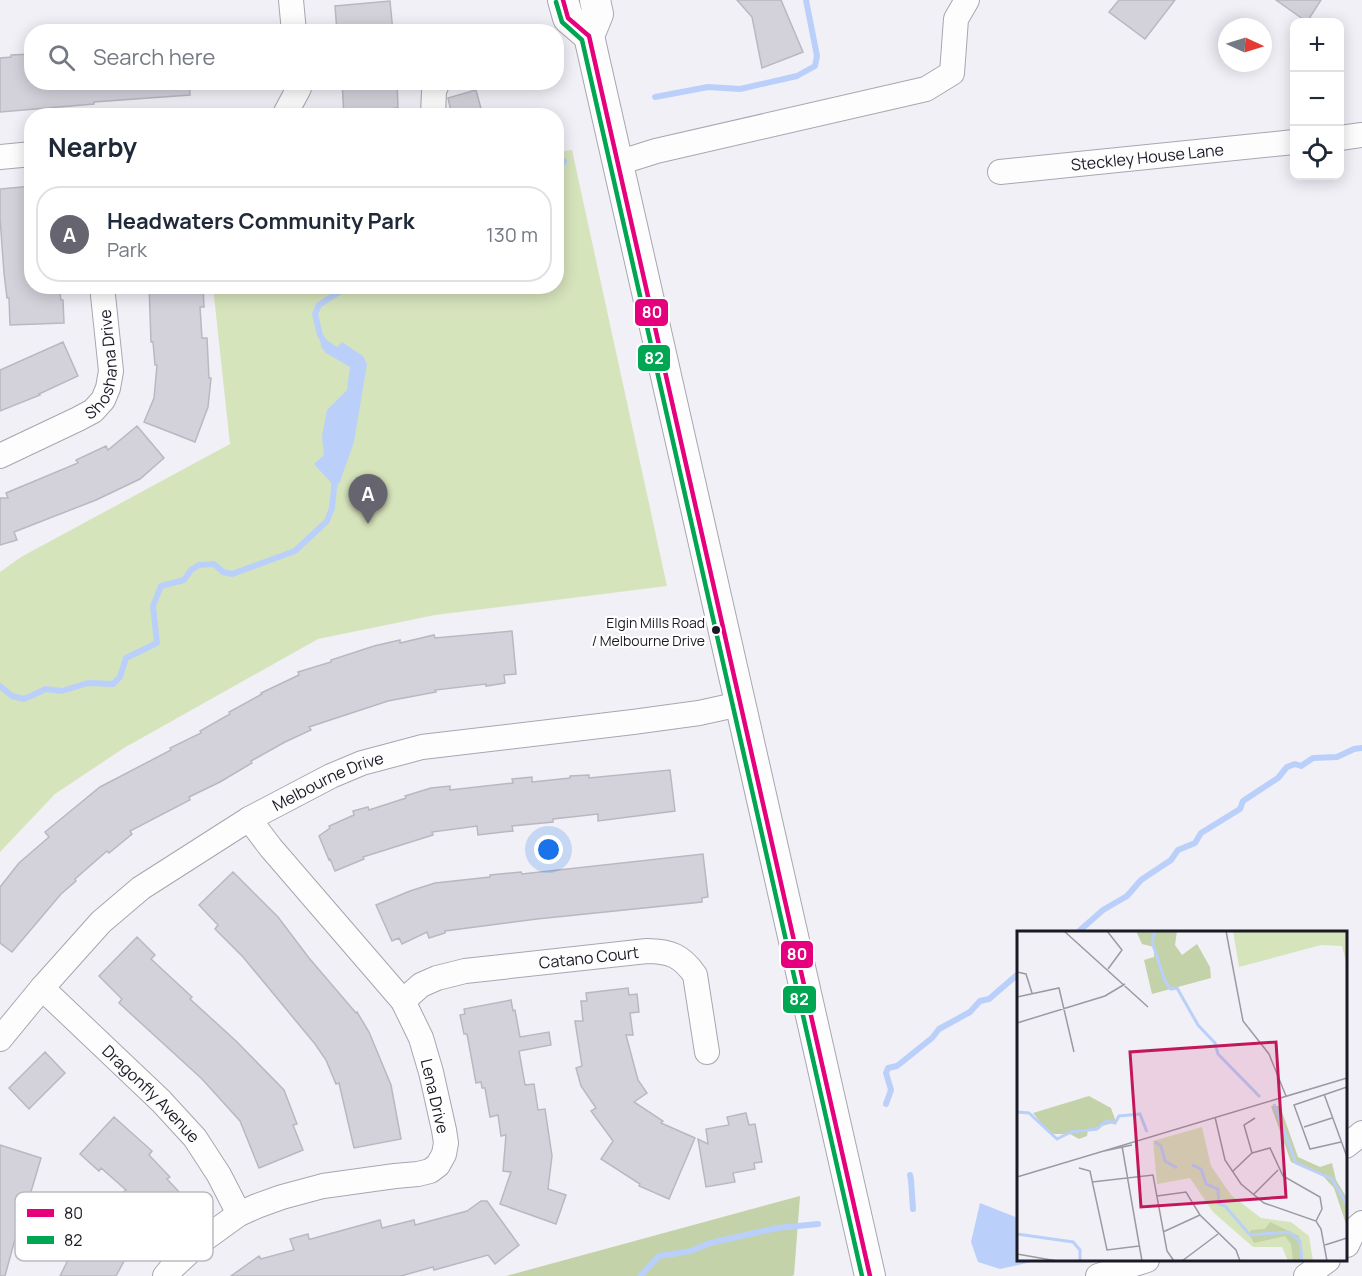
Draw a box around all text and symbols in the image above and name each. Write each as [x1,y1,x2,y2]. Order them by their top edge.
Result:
north arrow [1218,18,1272,72]
map controls [1290,18,1344,180]
button: + [1290,18,1344,72]
search box [24,24,564,90]
icon: search [45,41,78,74]
text: Search here [93,42,215,72]
button: − [1290,72,1344,126]
button: locate [1290,126,1344,180]
text: Nearby [48,129,137,165]
street label: Steckley House Lane [1070,138,1225,176]
text: Headwaters Community Park [107,206,415,236]
text: A [63,221,76,248]
text: 130 m [486,221,538,248]
text: Park [107,236,147,263]
line badge: 80 [634,298,669,327]
text: 80 [642,301,662,323]
street label: Shoshana Drive [81,308,122,424]
line badge: 82 [637,344,671,372]
text: 82 [644,347,664,369]
pin: A [348,474,388,524]
place label: Elgin Mills Road / Melbourne Drive [592,613,705,650]
marker: Elgin Mills Road / Melbourne Drive [710,624,722,636]
street label: Melbourne Drive [268,747,386,816]
your location [534,835,563,864]
inset map [1017,931,1347,1261]
line badge: 80 [780,940,814,969]
street label: Catano Court [538,941,640,974]
text: 80 [787,943,807,965]
line badge: 82 [782,985,817,1014]
text: 82 [789,988,809,1010]
street label: Dragonfly Avenue [97,1040,205,1147]
street label: Lena Drive [416,1056,454,1136]
legend [15,1192,213,1261]
text: 80 [64,1202,83,1224]
text: 82 [64,1229,82,1251]

